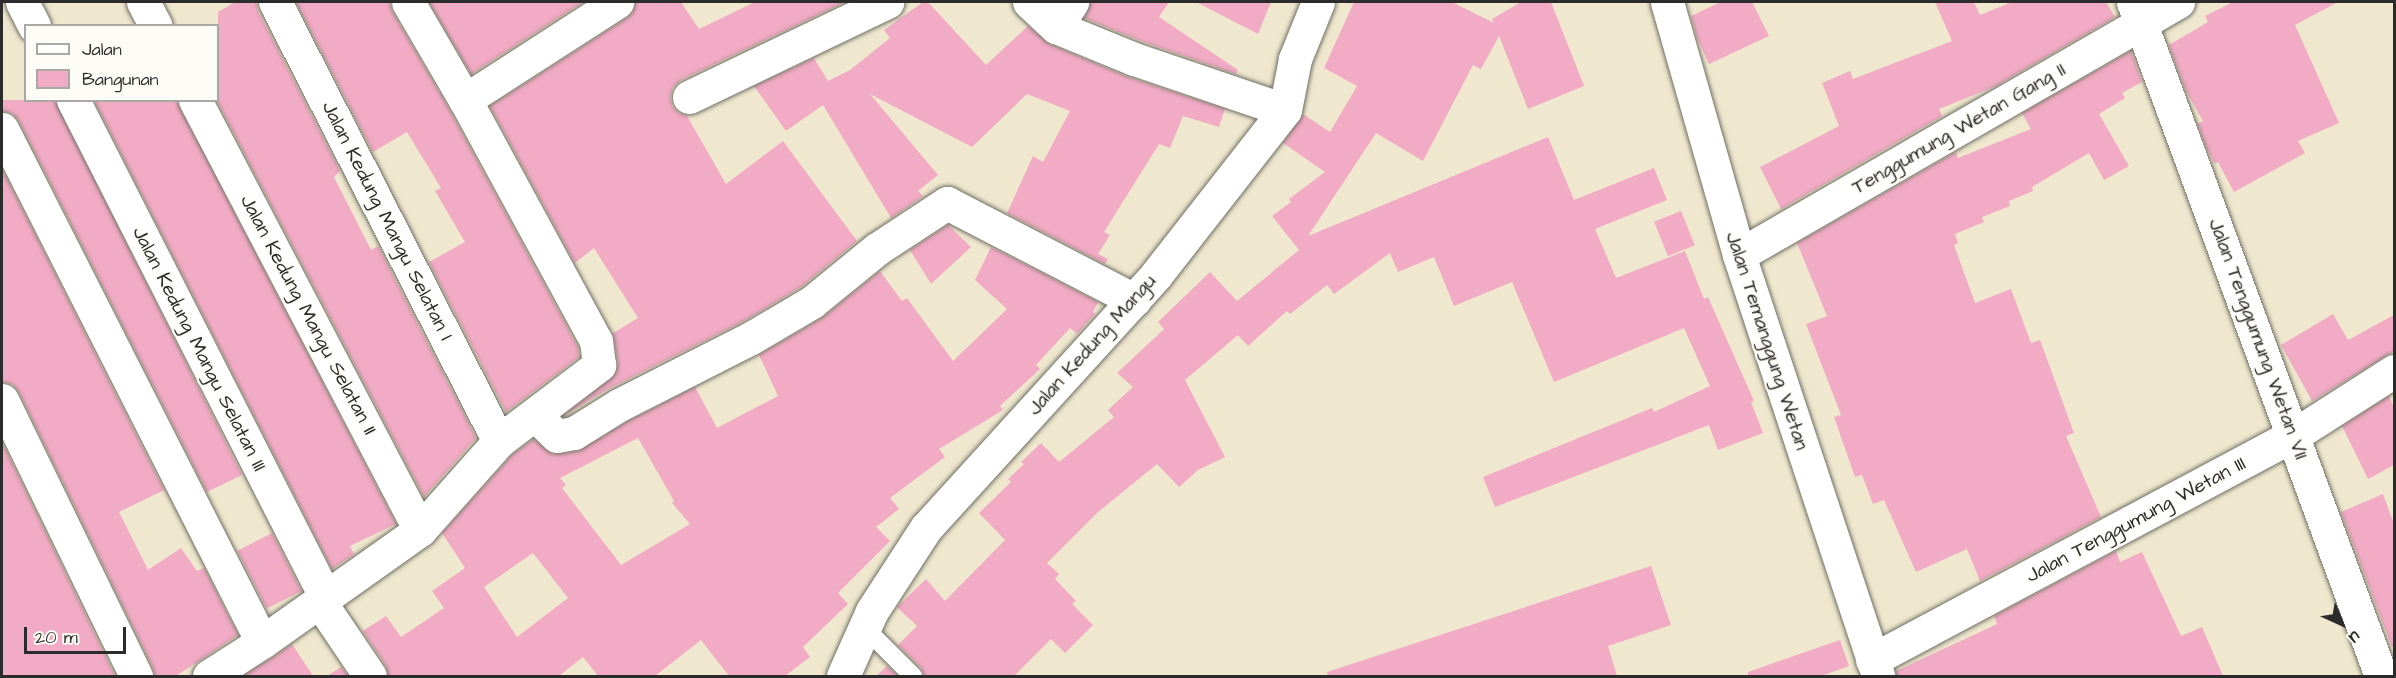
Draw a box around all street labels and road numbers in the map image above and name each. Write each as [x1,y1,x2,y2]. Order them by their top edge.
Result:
street label: Tenggumung Wetan Gang II [1848,58,2070,200]
street label: Jalan Kedung Mangu Selatan I [316,97,458,345]
street label: Jalan Kedung Mangu Selatan II [234,191,382,439]
street label: Jalan Tenggumung Wetan VII [2203,215,2313,463]
street label: Jalan Kedung Mangu Selatan III [127,223,271,475]
street label: Jalan Temanggung Wetan [1720,229,1814,453]
street label: Jalan Kedung Mangu [1023,270,1161,420]
street label: Jalan Tenggumung Wetan III [2022,452,2250,588]

